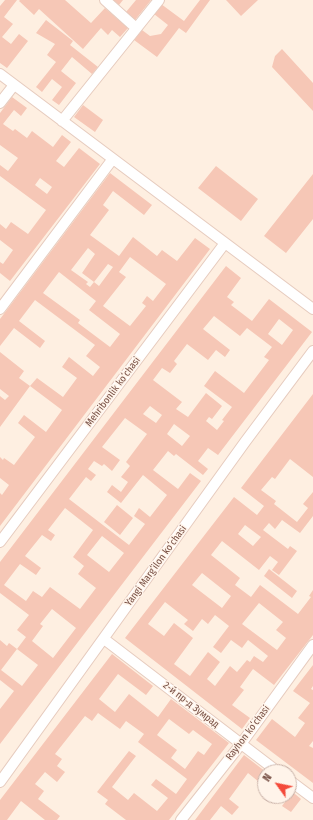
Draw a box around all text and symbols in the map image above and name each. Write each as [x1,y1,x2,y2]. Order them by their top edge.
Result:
street label: Mehribonlik koʻchasi [83,355,143,429]
street label: Yangi Margʻilon koʻchasi [123,523,189,609]
street label: 2-й пр-д Зумрад [161,679,221,731]
street label: Rayhon koʻchasi [223,703,273,763]
north arrow [257,764,297,804]
text: N [260,771,275,784]

